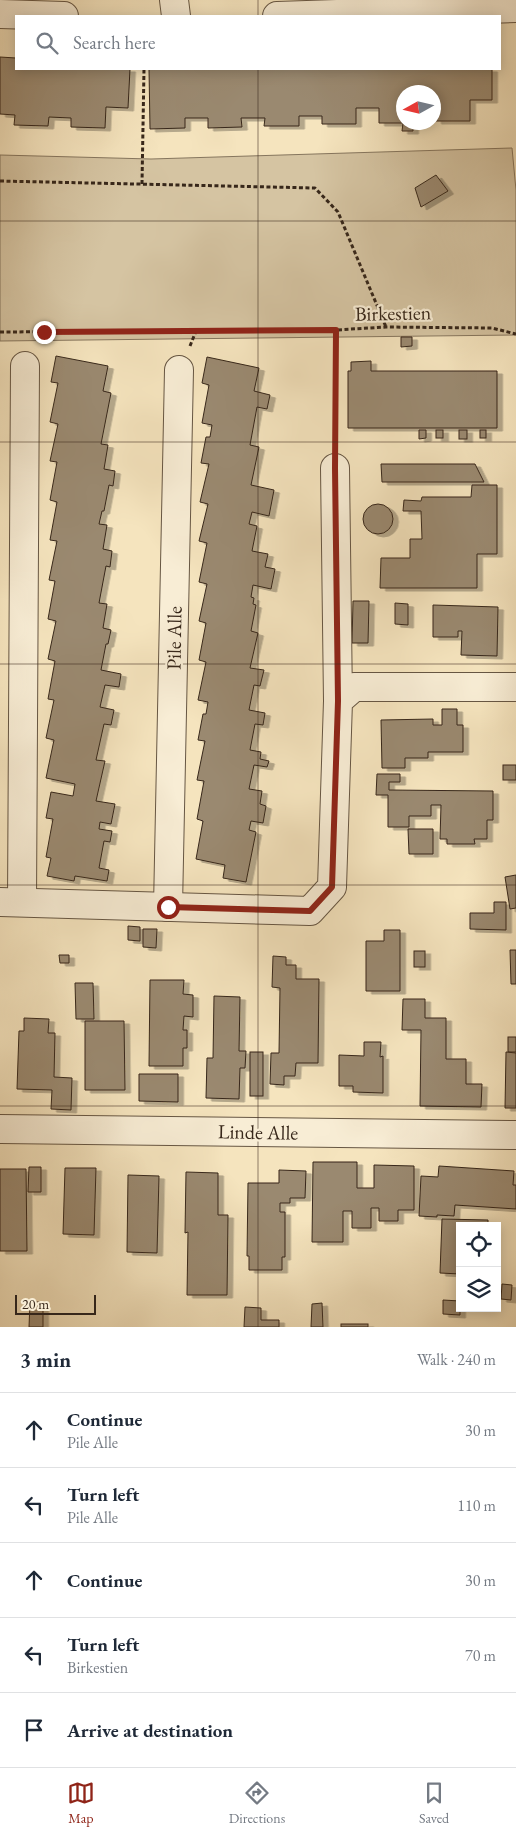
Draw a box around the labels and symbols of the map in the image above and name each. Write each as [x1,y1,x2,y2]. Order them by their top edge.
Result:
north arrow [396,85,441,130]
street label: Birkestien [355,299,432,327]
route end [33,321,56,344]
street label: Pile Alle [160,606,188,670]
route start [157,896,180,919]
street label: Linde Alle [218,1118,299,1146]
scale bar [15,1292,96,1315]

